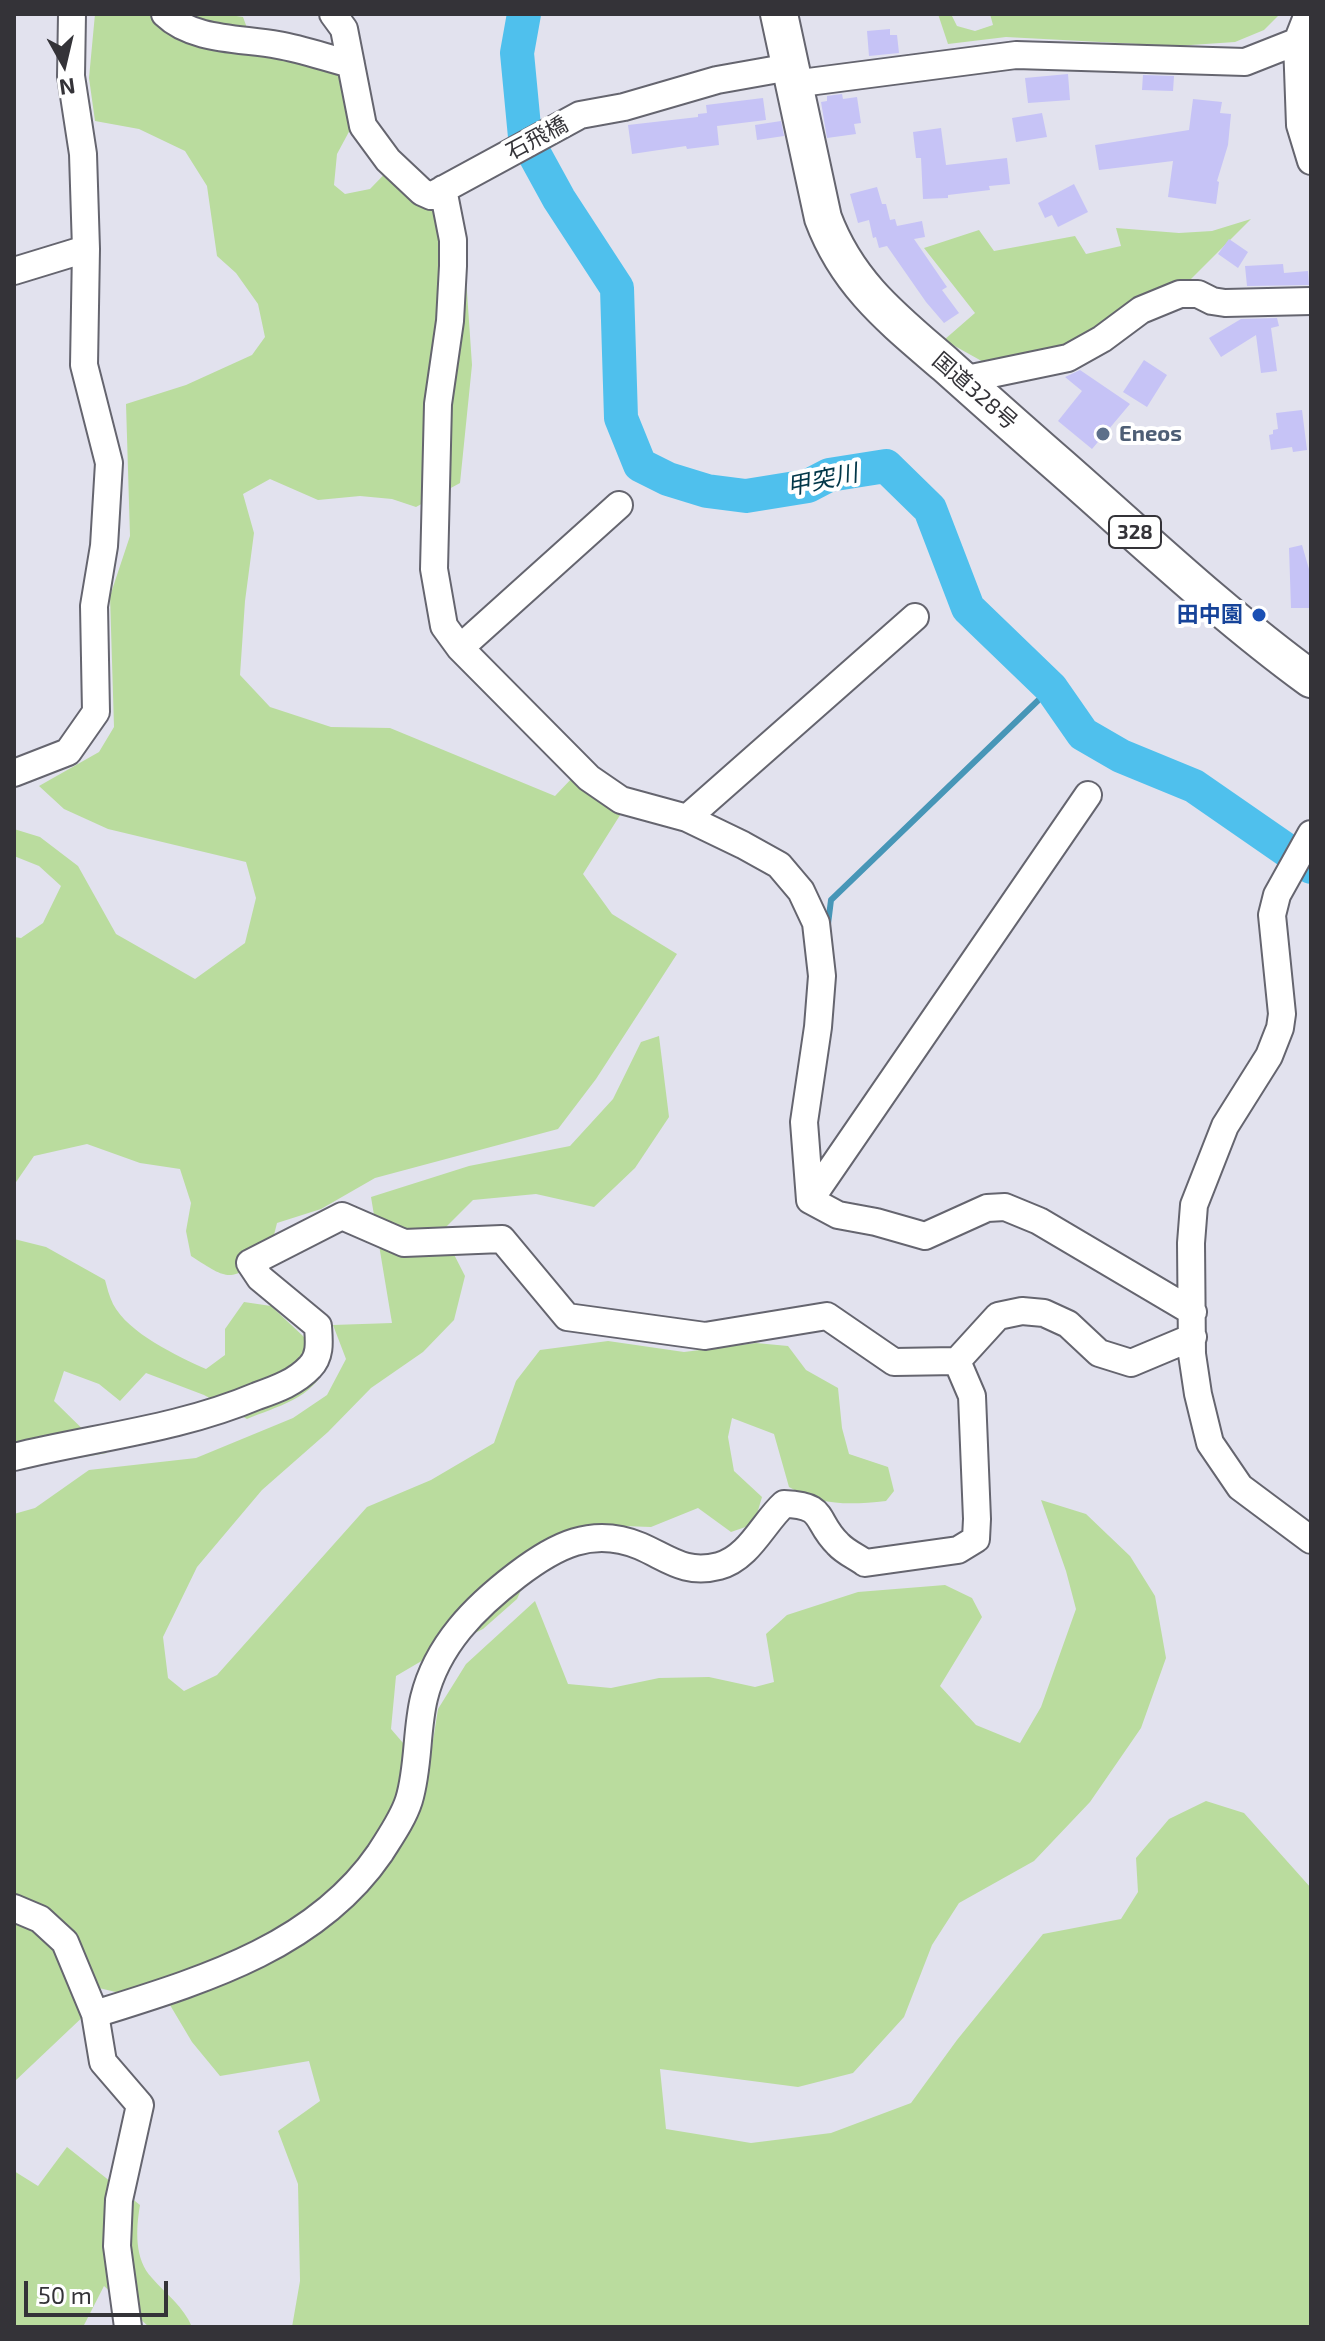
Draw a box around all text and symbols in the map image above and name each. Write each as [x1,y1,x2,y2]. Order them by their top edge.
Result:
north arrow [24,24,104,104]
text: N [58,74,77,102]
street label: 石飛橋 [502,111,572,165]
street label: 国道328号 [927,347,1023,435]
place label: Eneos [1119,421,1182,447]
marker: Eneos [1094,425,1112,443]
water label: 甲突川 [784,458,860,502]
road number: 328 [1109,516,1161,548]
place label: 田中園 [1177,602,1243,628]
marker: 田中園 [1250,606,1268,624]
scale bar [28,2265,172,2315]
text: 50 m [38,2280,92,2309]

